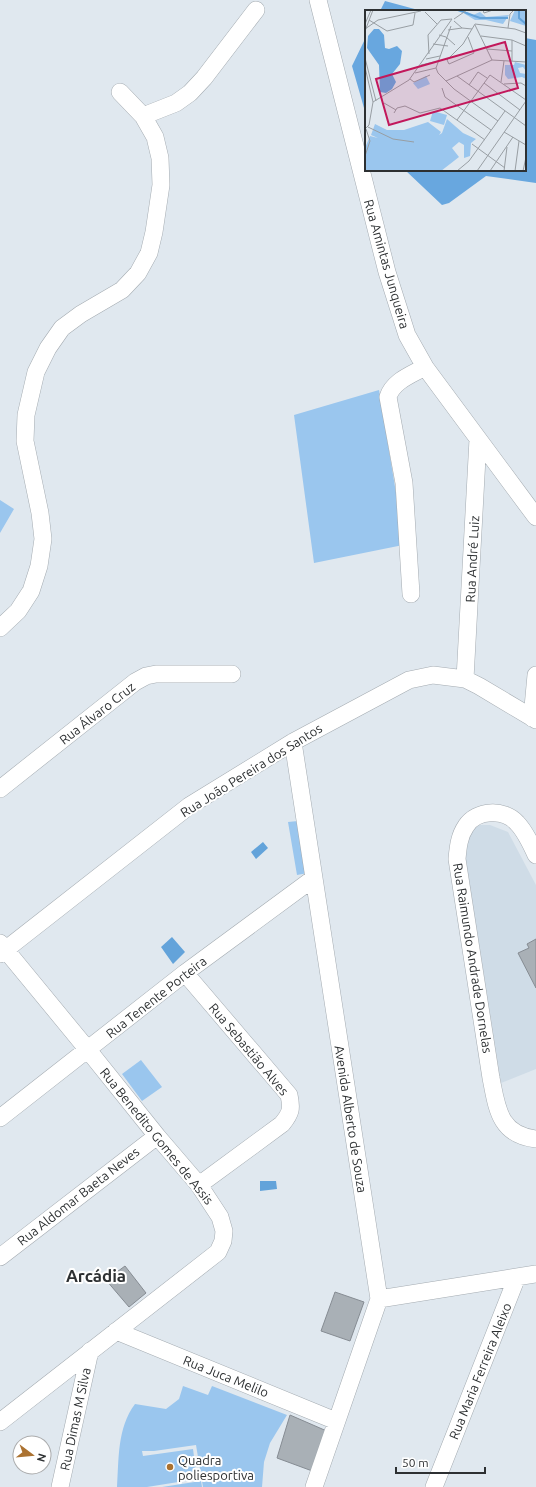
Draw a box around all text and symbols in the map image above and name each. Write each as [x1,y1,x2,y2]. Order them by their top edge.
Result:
inset map [365,10,526,171]
street label: Rua Amintas Junqueira [362,198,412,330]
street label: Rua André Luiz [463,515,481,603]
street label: Rua Álvaro Cruz [56,678,138,747]
street label: Rua João Pereira dos Santos [178,720,325,819]
street label: Rua Raimundo Andrade Dornelas [451,862,495,1054]
street label: Rua Tenente Porteira [103,953,209,1041]
street label: Rua Sebastião Alves [206,1000,292,1098]
street label: Avenida Alberto de Souza [332,1044,370,1194]
street label: Rua Benedito Gomes de Assis [98,1065,217,1207]
street label: Rua Aldomar Baeta Neves [14,1144,142,1248]
district label: Arcádia [66,1266,126,1285]
street label: Rua Maria Ferreira Aleixo [446,1301,514,1441]
street label: Rua Juca Melilo [181,1353,271,1399]
street label: Rua Dimas M Silva [57,1366,93,1472]
north arrow [12,1435,52,1475]
scale bar [396,1449,485,1475]
text: N [35,1452,49,1463]
place label: Quadra poliesportiva [178,1453,254,1482]
text: 50 m [402,1456,429,1469]
marker: Quadra poliesportiva [165,1462,175,1472]

